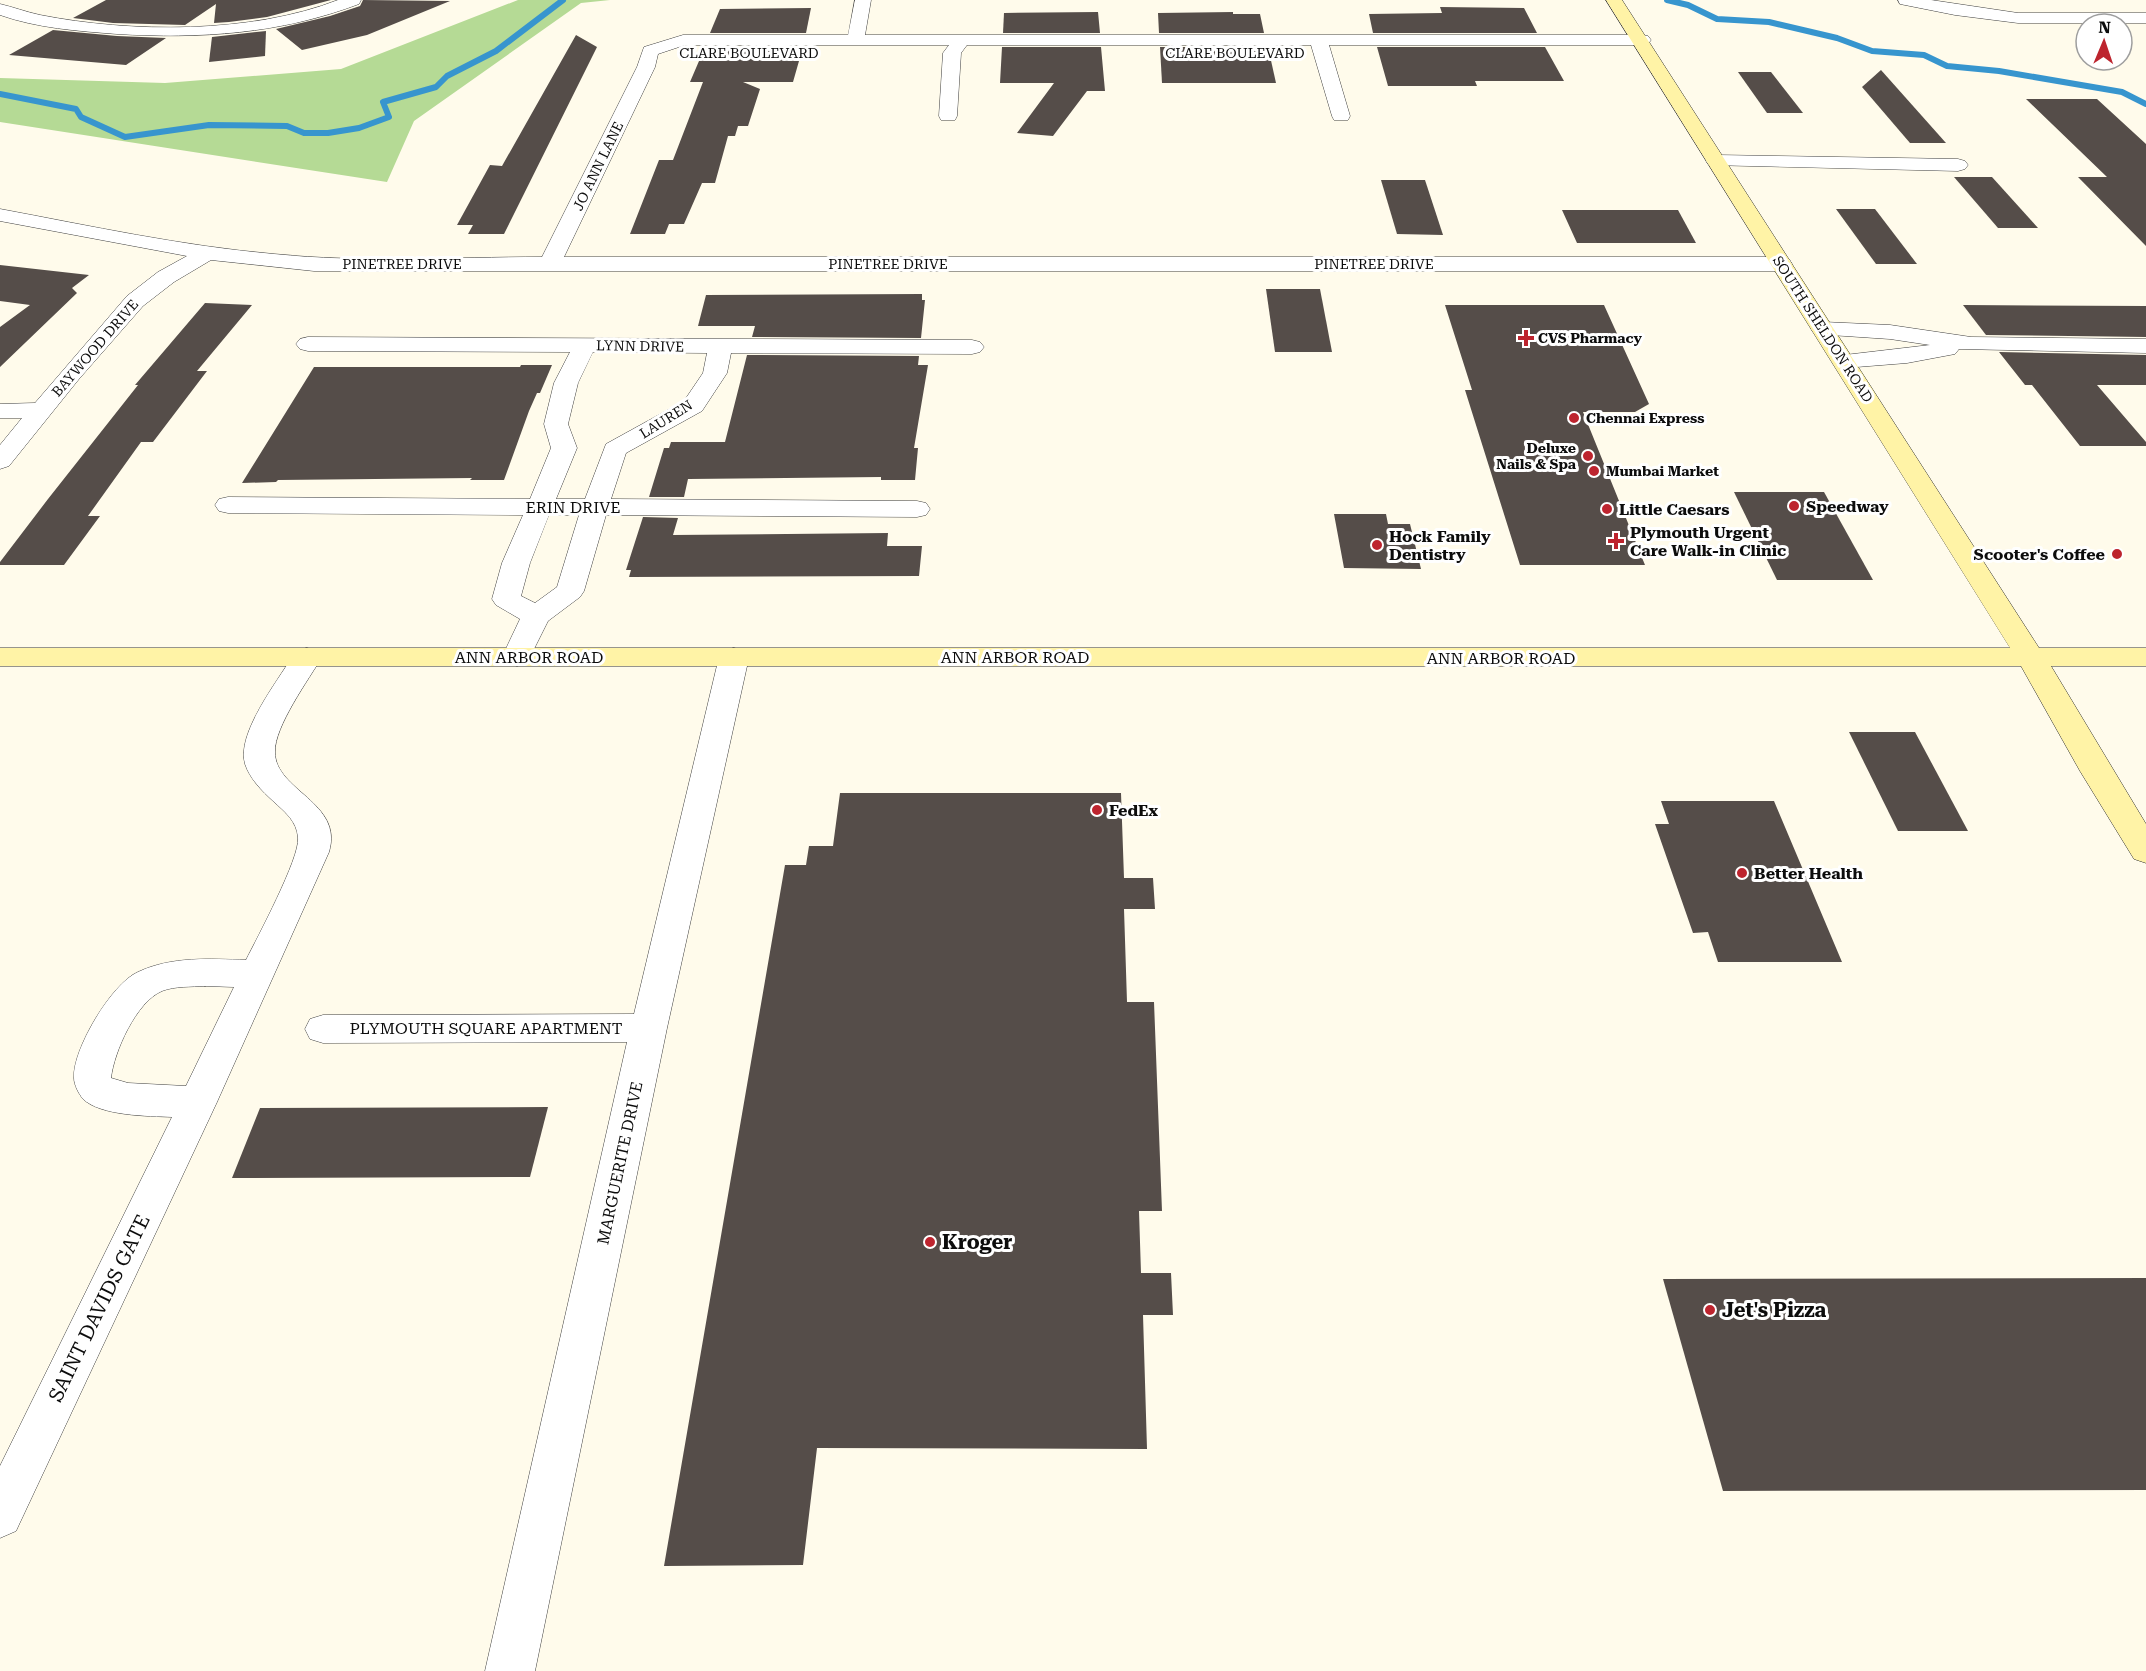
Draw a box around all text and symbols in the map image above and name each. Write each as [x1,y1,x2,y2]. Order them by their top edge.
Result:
north arrow [2074,12,2134,72]
text: N [2098,18,2111,37]
street label: CLARE BOULEVARD [679,45,819,61]
street label: CLARE BOULEVARD [1165,45,1305,61]
street label: JO ANN LANE [570,119,626,213]
street label: SOUTH SHELDON ROAD [1770,253,1876,405]
street label: PINETREE DRIVE [342,256,462,272]
street label: PINETREE DRIVE [828,256,948,272]
street label: PINETREE DRIVE [1314,256,1434,272]
street label: BAYWOOD DRIVE [48,296,142,400]
place label: CVS Pharmacy [1538,330,1643,346]
marker: CVS Pharmacy [1519,331,1533,345]
street label: LYNN DRIVE [596,337,684,355]
street label: LAUREN [637,397,695,441]
place label: Chennai Express [1586,410,1704,426]
marker: Chennai Express [1567,411,1581,425]
place label: Deluxe Nails & Spa [1496,440,1577,472]
marker: Deluxe Nails & Spa [1581,449,1595,463]
place label: Mumbai Market [1606,463,1719,479]
marker: Mumbai Market [1587,464,1601,478]
place label: Speedway [1806,497,1889,516]
street label: ERIN DRIVE [525,498,621,517]
marker: Speedway [1787,499,1801,513]
place label: Little Caesars [1619,500,1730,519]
marker: Little Caesars [1600,502,1614,516]
place label: Plymouth Urgent Care Walk-in Clinic [1630,523,1786,560]
place label: Hock Family Dentistry [1389,527,1491,564]
marker: Plymouth Urgent Care Walk-in Clinic [1607,532,1625,550]
marker: Hock Family Dentistry [1370,538,1384,552]
place label: Scooter's Coffee [1974,545,2105,564]
marker: Scooter's Coffee [2110,547,2124,561]
street label: ANN ARBOR ROAD [455,648,603,667]
street label: ANN ARBOR ROAD [941,648,1089,667]
street label: ANN ARBOR ROAD [1427,649,1575,668]
place label: FedEx [1109,801,1159,820]
marker: FedEx [1090,803,1104,817]
place label: Better Health [1754,864,1863,883]
marker: Better Health [1735,866,1749,880]
street label: PLYMOUTH SQUARE APARTMENT [350,1019,623,1038]
street label: MARGUERITE DRIVE [593,1080,647,1246]
street label: SAINT DAVIDS GATE [43,1210,155,1406]
place label: Kroger [942,1230,1012,1254]
marker: Kroger [923,1235,937,1249]
place label: Jet's Pizza [1722,1298,1827,1322]
marker: Jet's Pizza [1703,1303,1717,1317]

